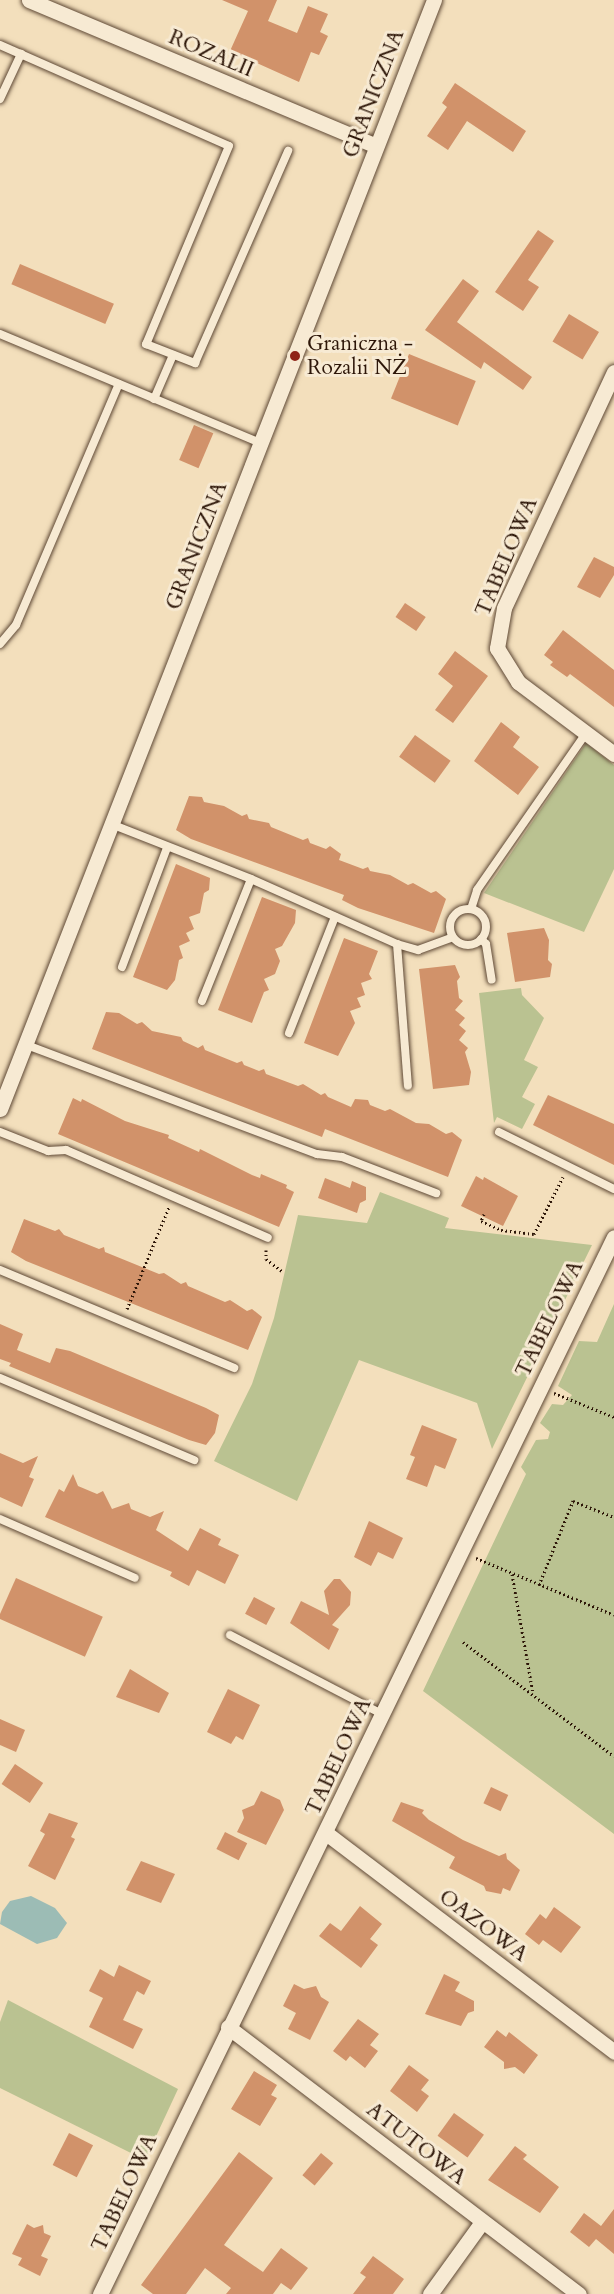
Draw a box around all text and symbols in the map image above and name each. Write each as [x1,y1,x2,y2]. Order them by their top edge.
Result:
street label: ROZALII [165,25,257,83]
street label: GRANICZNA [338,26,410,162]
place label: Graniczna - Rozalii NŻ [307,331,413,381]
marker: Graniczna - Rozalii NŻ [288,349,302,363]
street label: GRANICZNA [161,478,233,614]
street label: TABELOWA [471,494,543,620]
street label: TABELOWA [511,1257,589,1381]
street label: TABELOWA [301,1694,377,1820]
street label: OAZOWA [434,1885,532,1967]
street label: ATUTOWA [361,2097,471,2191]
street label: TABELOWA [87,2130,163,2256]

